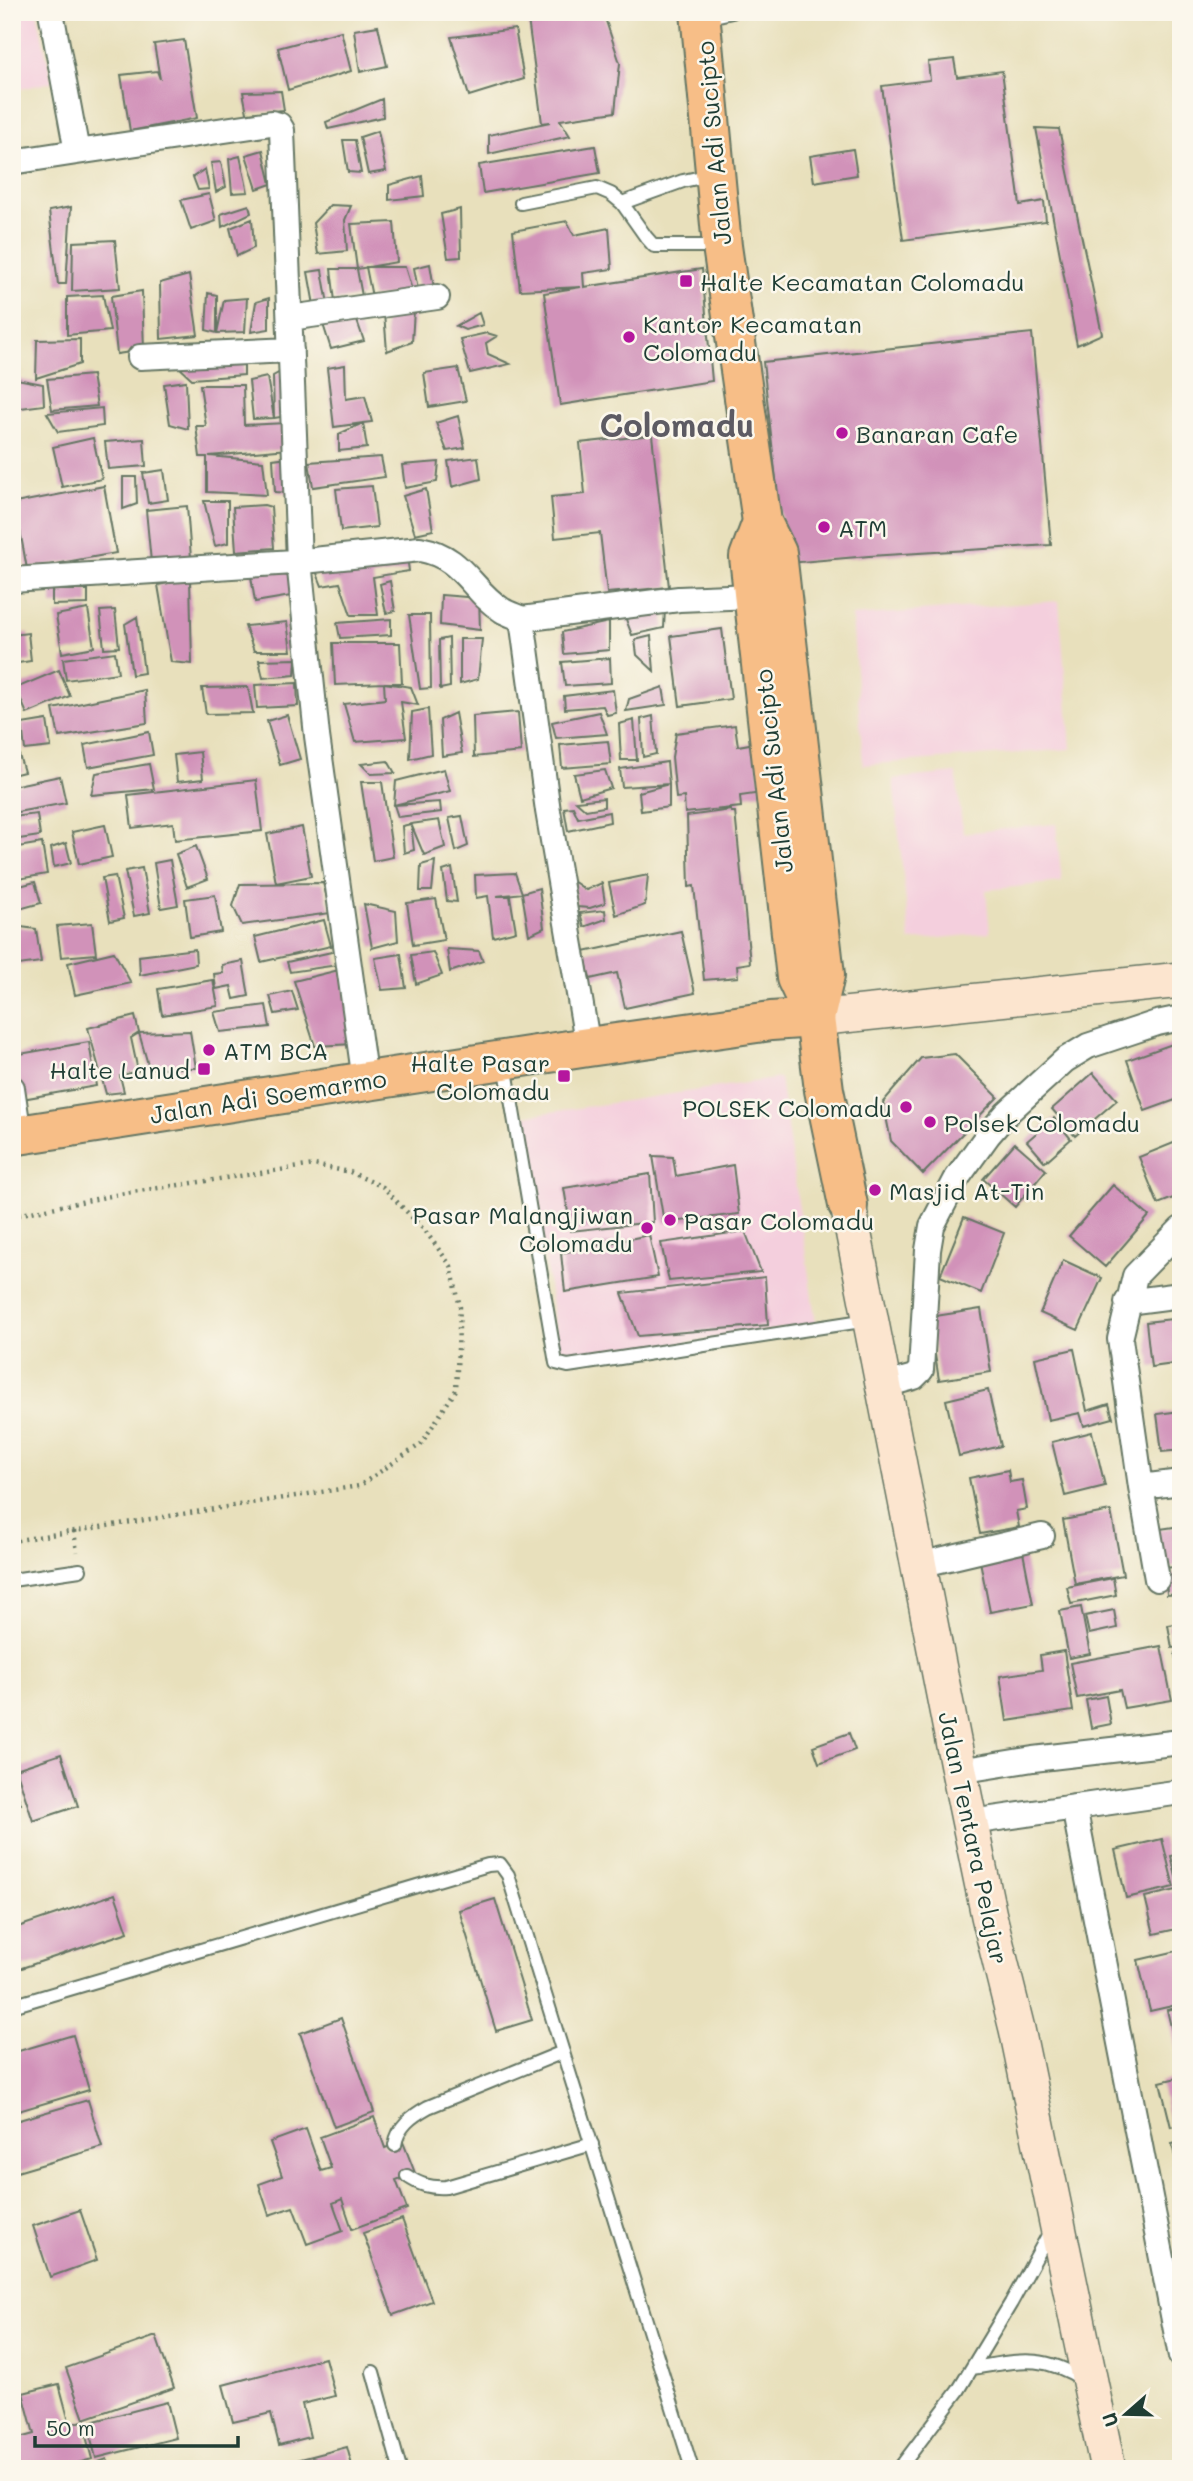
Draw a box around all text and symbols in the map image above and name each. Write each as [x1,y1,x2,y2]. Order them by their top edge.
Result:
street label: Jalan Adi Sucipto [689,40,737,246]
place label: Halte Kecamatan Colomadu [700,266,1024,297]
marker: Halte Kecamatan Colomadu [678,273,694,289]
place label: Kantor Kecamatan Colomadu [643,308,862,367]
marker: Kantor Kecamatan Colomadu [621,329,637,345]
district label: Colomadu [600,403,754,445]
place label: Banaran Cafe [856,418,1018,449]
marker: Banaran Cafe [834,425,850,441]
place label: ATM [838,512,887,543]
marker: ATM [816,519,832,535]
street label: Jalan Adi Sucipto [747,668,799,874]
place label: ATM BCA [223,1035,328,1066]
marker: ATM BCA [201,1042,217,1058]
place label: Halte Pasar Colomadu [411,1047,550,1106]
place label: Halte Lanud [50,1054,190,1085]
marker: Halte Lanud [196,1061,212,1077]
street label: Jalan Adi Soemarmo [148,1062,388,1130]
marker: Halte Pasar Colomadu [556,1068,572,1084]
place label: POLSEK Colomadu [682,1092,892,1123]
marker: POLSEK Colomadu [898,1099,914,1115]
place label: Polsek Colomadu [944,1107,1140,1138]
marker: Polsek Colomadu [922,1114,938,1130]
place label: Masjid At-Tin [889,1175,1044,1206]
marker: Masjid At-Tin [867,1182,883,1198]
place label: Pasar Malangjiwan Colomadu [412,1199,633,1258]
place label: Pasar Colomadu [684,1205,874,1236]
marker: Pasar Colomadu [662,1212,678,1228]
marker: Pasar Malangjiwan Colomadu [639,1220,655,1236]
street label: Jalan Tentara Pelajar [932,1709,1016,1967]
north arrow [1092,2380,1162,2450]
scale bar [35,2404,238,2448]
text: U [1096,2409,1124,2431]
text: 50 m [46,2414,95,2441]

